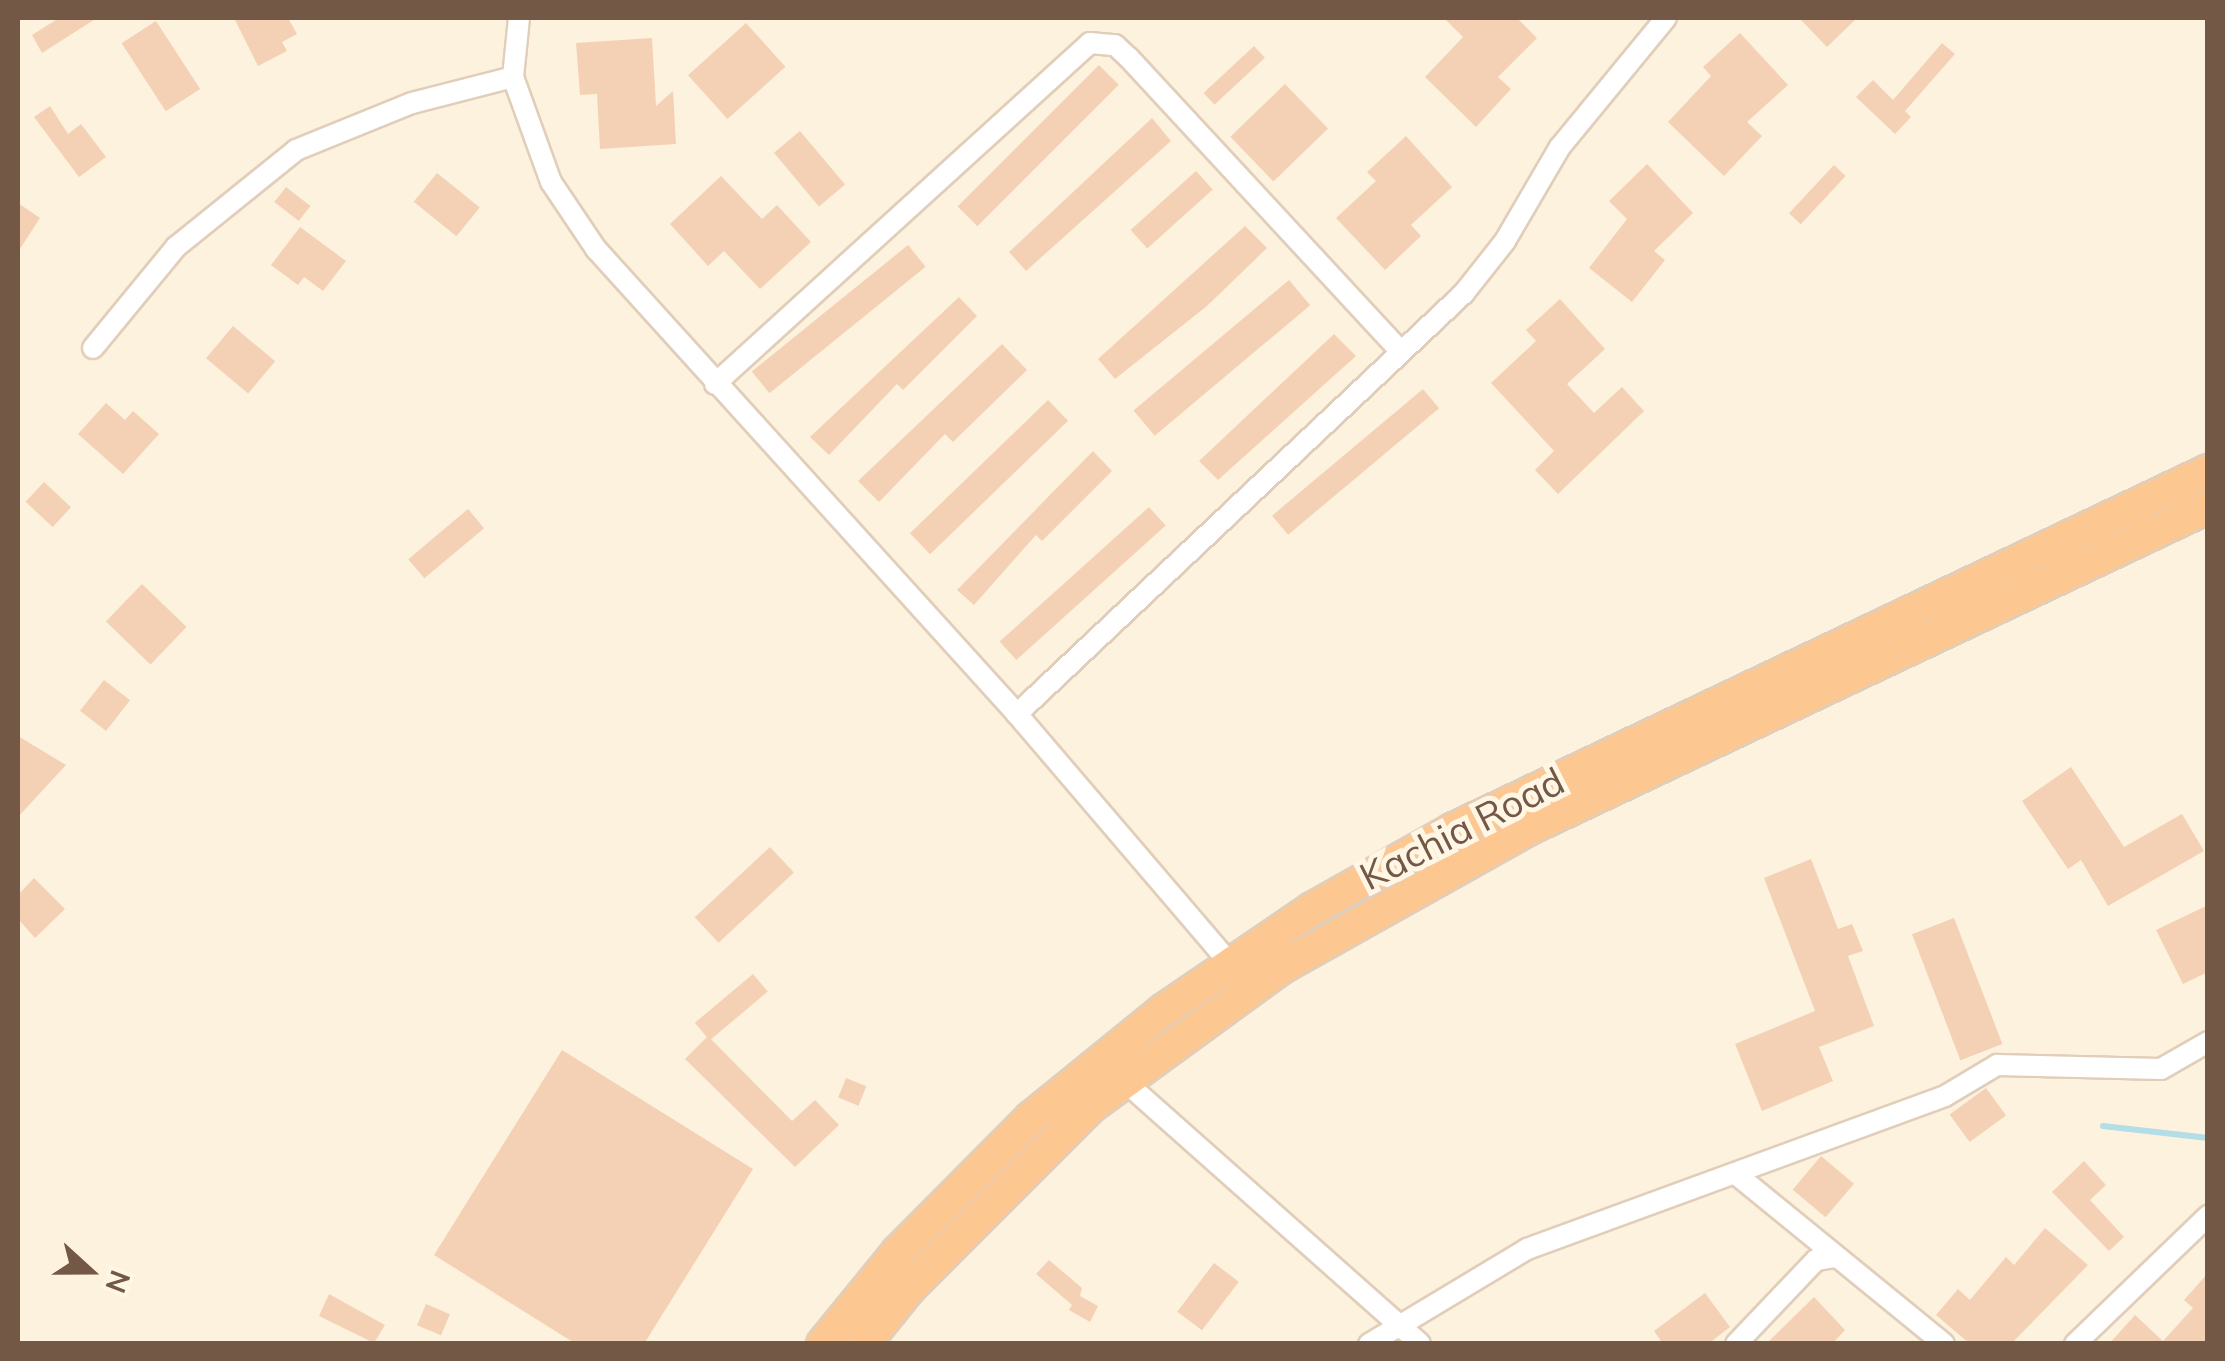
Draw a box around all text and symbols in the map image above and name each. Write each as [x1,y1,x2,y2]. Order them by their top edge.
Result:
street label: Kachia Road [1352,758,1572,900]
north arrow [40,1221,140,1321]
text: N [98,1266,139,1298]

